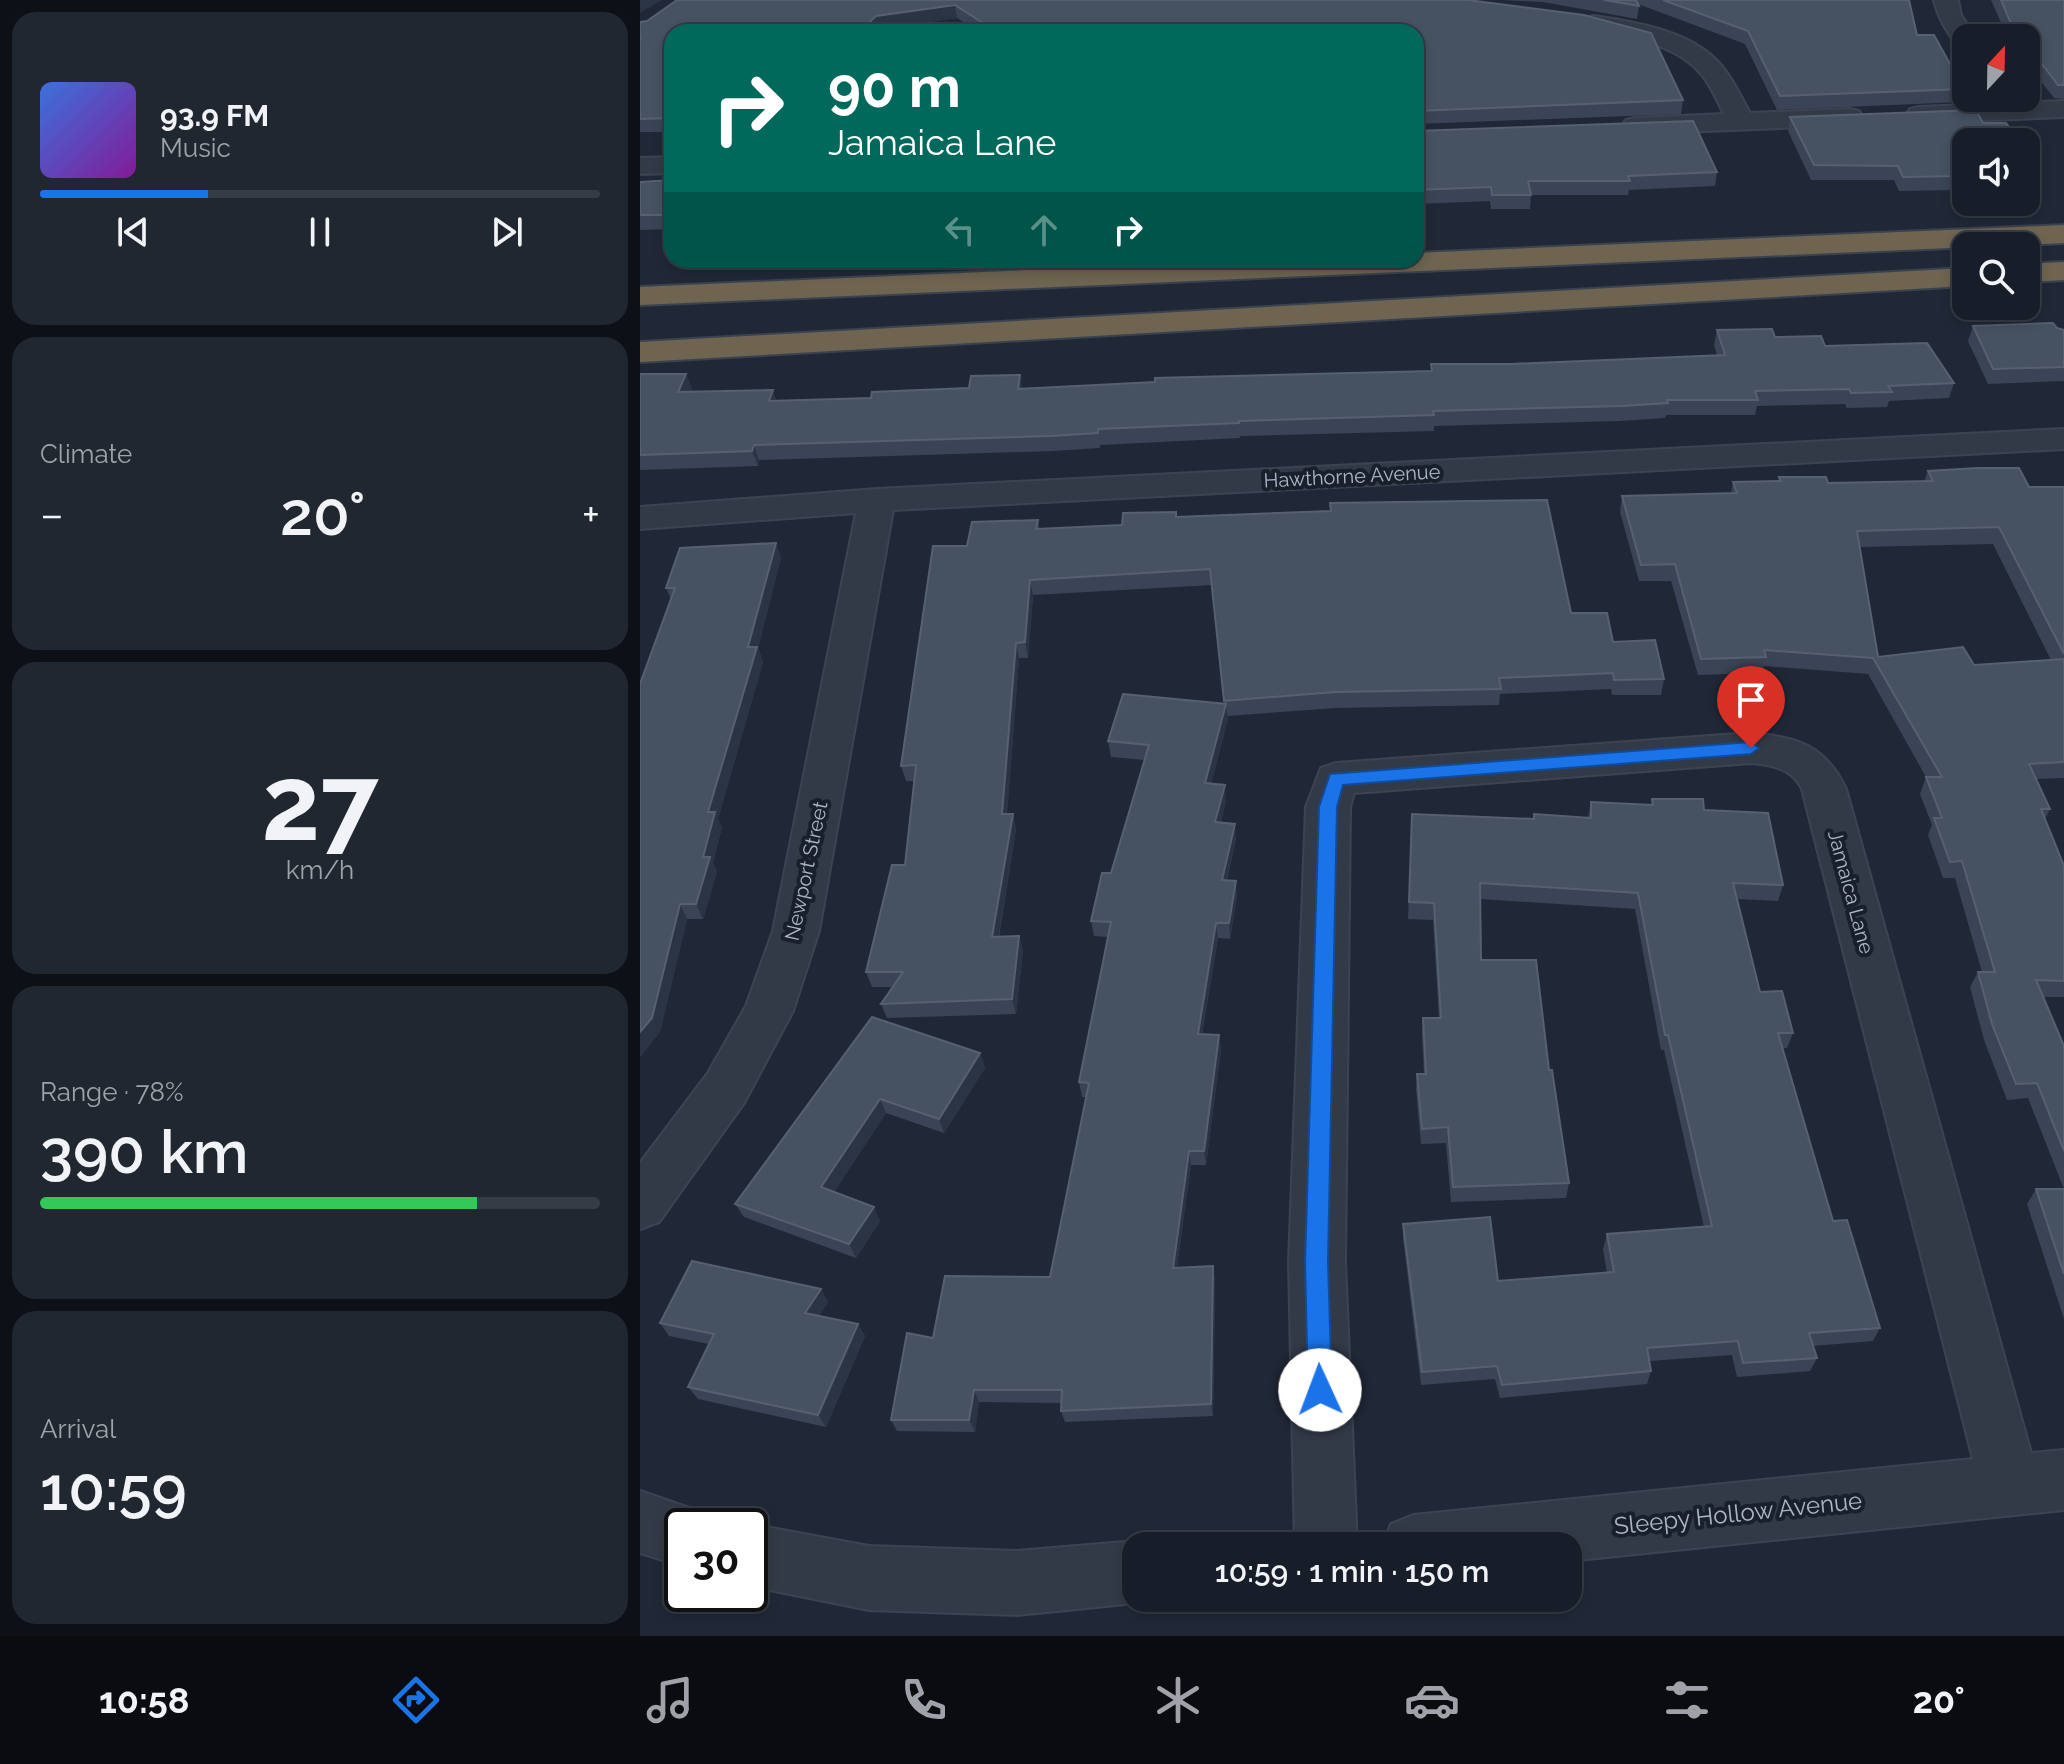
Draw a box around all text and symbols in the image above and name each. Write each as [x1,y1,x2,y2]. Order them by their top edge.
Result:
north arrow [1952,24,2040,112]
map controls [1952,24,2040,320]
text: 90 m [828,54,961,120]
icon: right [696,56,800,160]
text: 93.9 FM [160,98,269,133]
text: Jamaica Lane [828,121,1056,163]
button: sound [1952,128,2040,216]
text: Music [160,133,231,163]
icon: left [938,208,982,252]
icon: ahead [1022,208,1066,252]
icon: right [1106,208,1150,252]
icon: previous [111,210,155,254]
icon: pause [298,210,342,254]
icon: next [485,210,529,254]
button: search [1952,232,2040,320]
text: Climate [40,439,132,469]
street label: Hawthorne Avenue [1263,459,1441,493]
text: 20° [280,479,365,549]
text: − [40,489,64,540]
text: + [582,489,600,540]
pin [1717,666,1785,748]
icon: arrive [1729,678,1773,722]
text: 27 [261,742,379,864]
street label: Newport Street [780,799,833,943]
street label: Jamaica Lane [1823,828,1879,957]
text: km/h [286,855,354,885]
text: Range · 78% [40,1077,184,1107]
text: 390 km [40,1117,248,1187]
position arrow [1278,1348,1362,1432]
text: Arrival [40,1414,116,1444]
text: 10:59 [40,1454,187,1524]
street label: Sleepy Hollow Avenue [1613,1486,1863,1540]
speed limit sign: 30 [664,1508,768,1612]
text: 10:59 · 1 min · 150 m [1215,1554,1489,1589]
icon: directions [388,1672,444,1728]
icon: music [642,1672,698,1728]
icon: phone [896,1672,952,1728]
icon: climate [1150,1672,1206,1728]
icon: car [1404,1672,1460,1728]
icon: filters [1659,1672,1715,1728]
text: 10:58 [99,1679,190,1721]
text: 20° [1913,1679,1965,1721]

